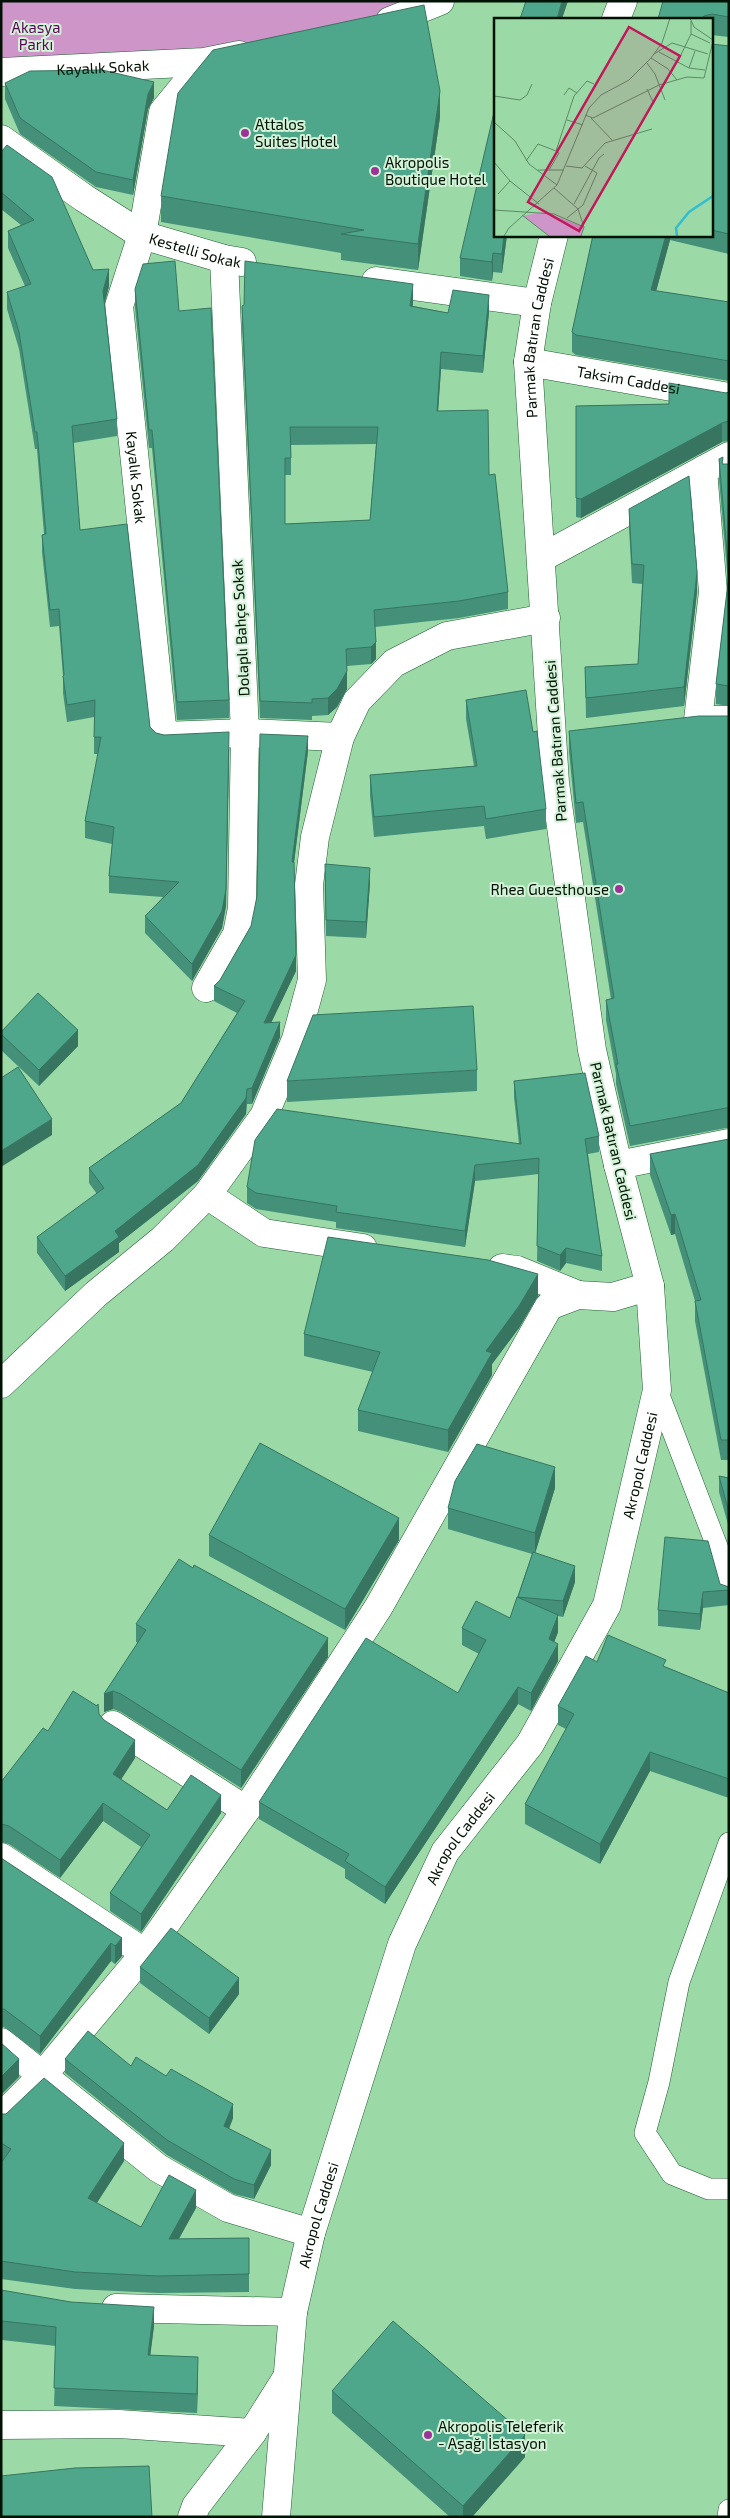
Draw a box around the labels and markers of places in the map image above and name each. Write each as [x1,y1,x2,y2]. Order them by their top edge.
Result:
place label: Attalos Suites Hotel [255,115,338,150]
marker: Attalos Suites Hotel [239,127,251,139]
place label: Akropolis Boutique Hotel [385,153,487,188]
marker: Akropolis Boutique Hotel [369,165,381,177]
place label: Rhea Guesthouse [491,880,609,898]
marker: Rhea Guesthouse [613,883,625,895]
place label: Akropolis Teleferik - Aşağı İstasyon [438,2417,564,2453]
marker: Akropolis Teleferik - Aşağı İstasyon [422,2429,434,2441]

